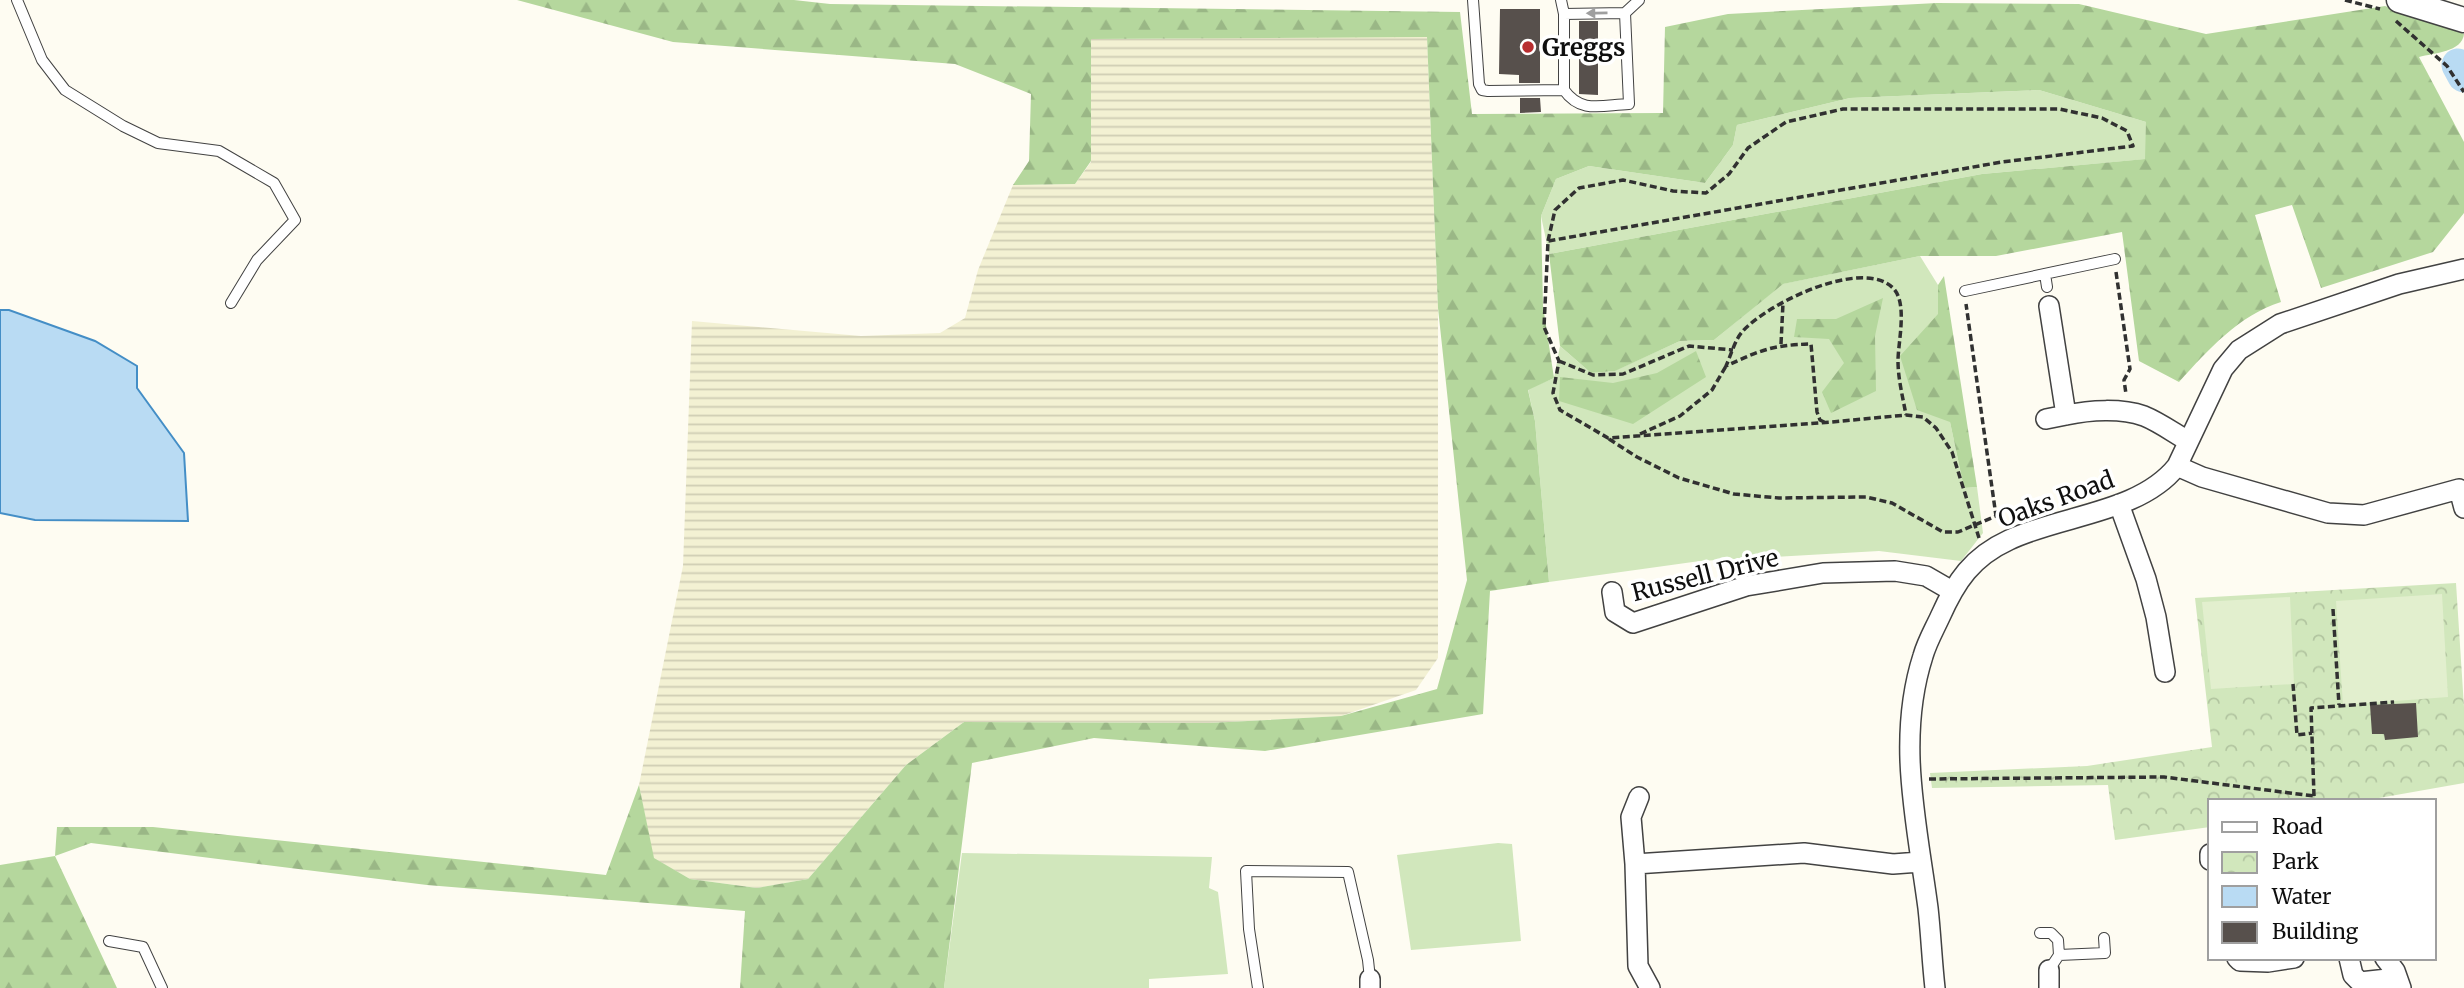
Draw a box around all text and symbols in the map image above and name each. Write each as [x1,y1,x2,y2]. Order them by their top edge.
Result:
one-way arrow [1586,8,1608,19]
place label: Greggs [1542,32,1625,63]
marker: Greggs [1520,39,1536,55]
street label: Oaks Road [1994,464,2118,534]
street label: Russell Drive [1628,542,1782,608]
legend [2208,799,2436,960]
text: Road [2272,813,2323,840]
text: Park [2272,848,2319,875]
text: Water [2271,883,2331,910]
text: Building [2272,918,2359,945]

